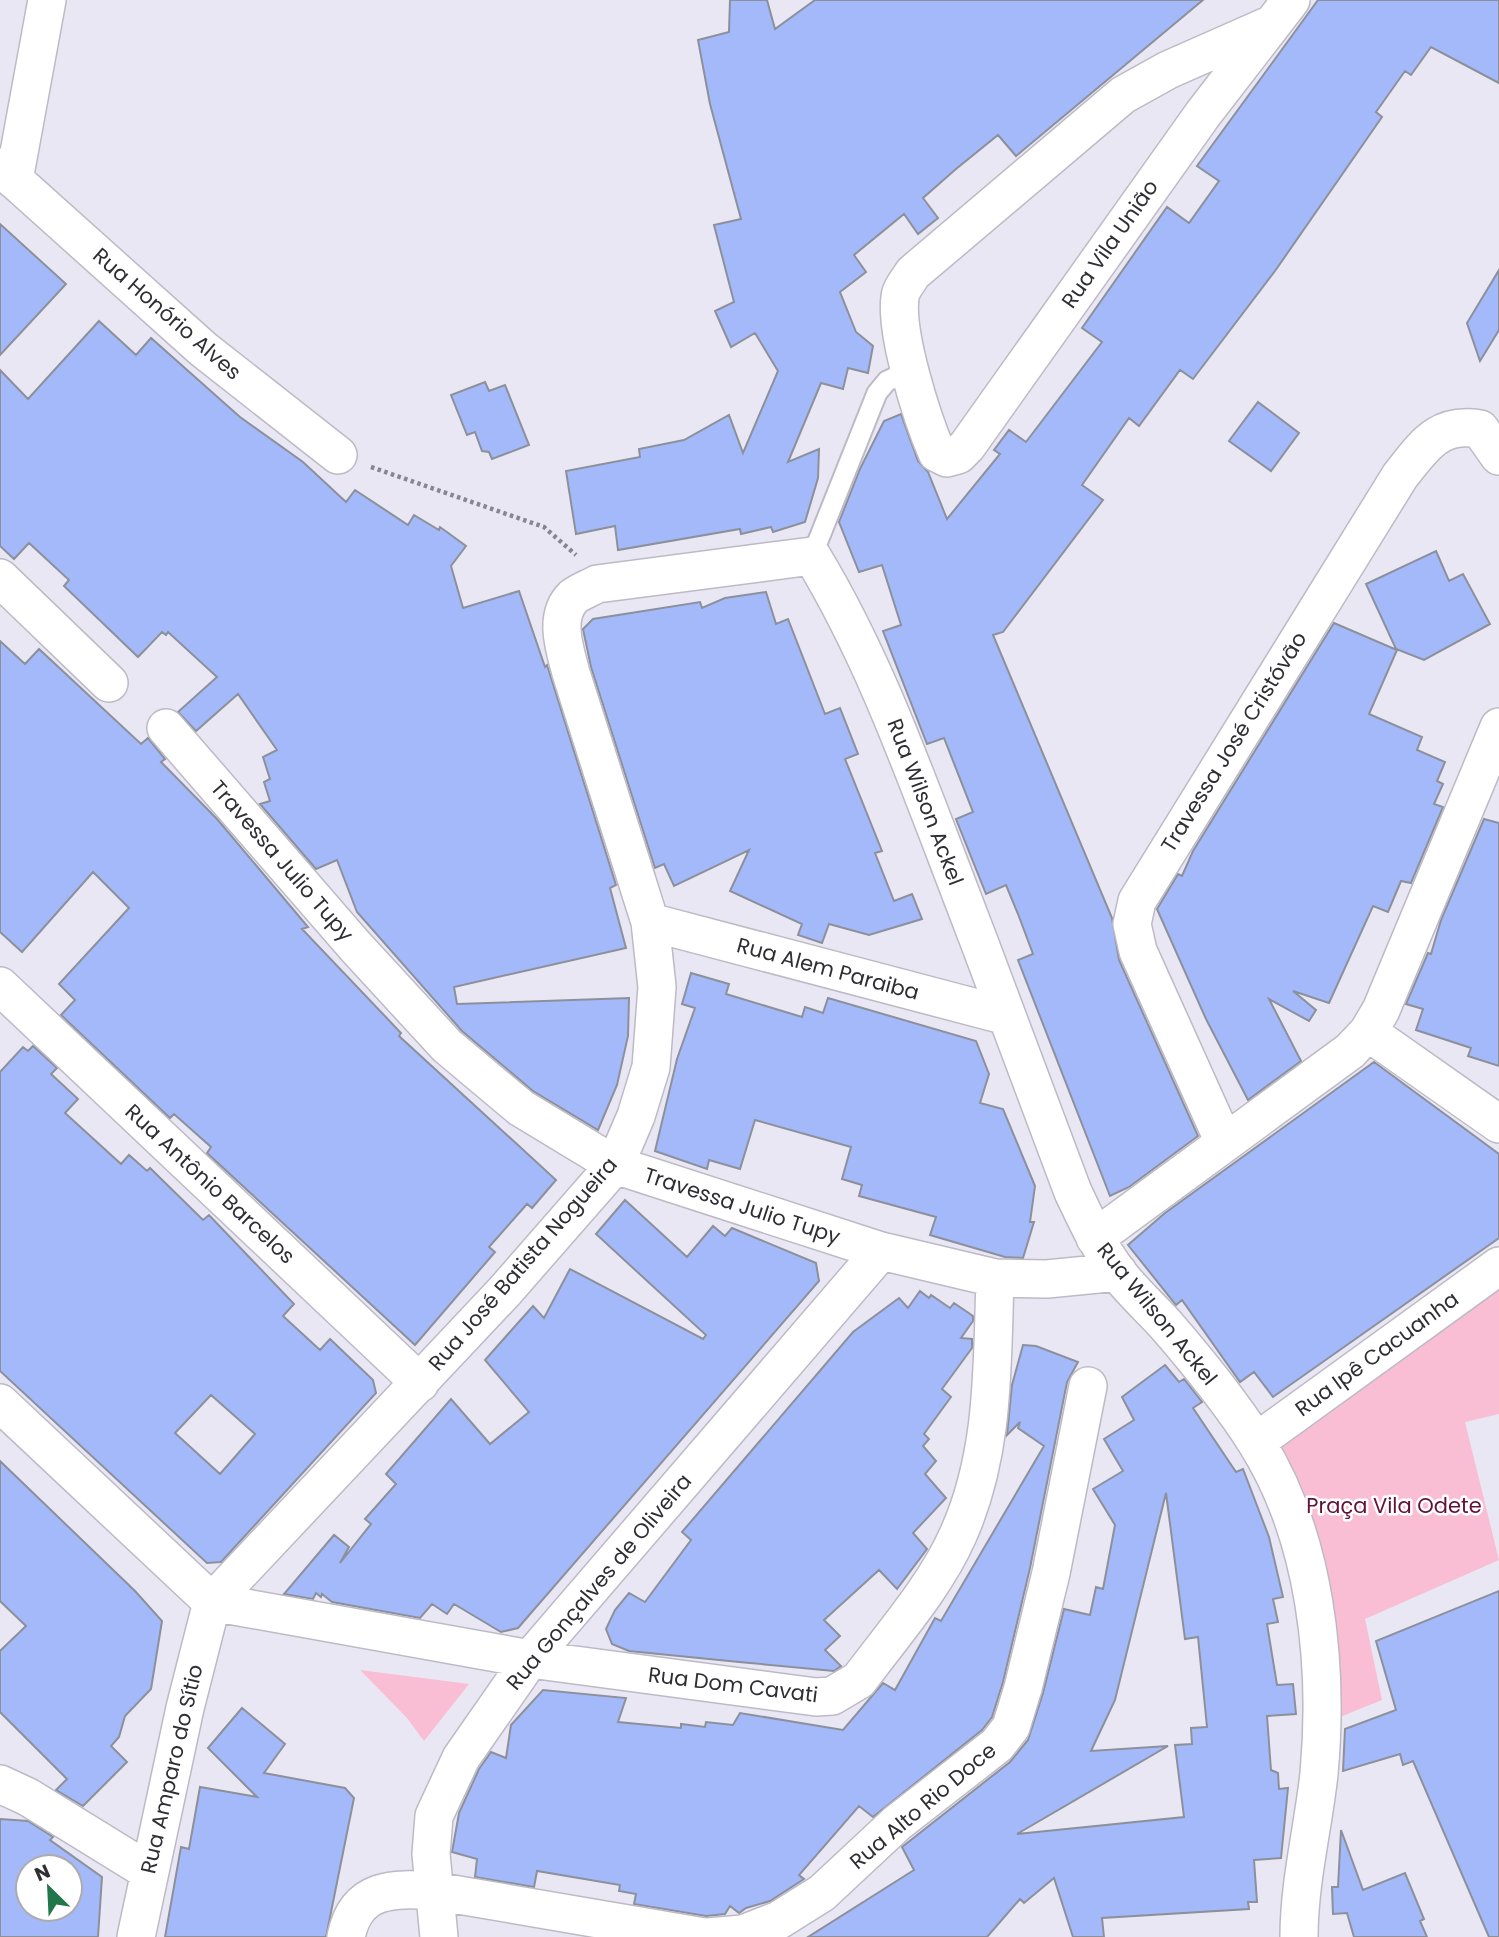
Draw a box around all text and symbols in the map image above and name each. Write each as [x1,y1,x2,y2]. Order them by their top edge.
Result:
street label: Rua Vila União [1054,174,1165,314]
street label: Rua Honório Alves [87,241,248,386]
street label: Travessa José Cristóvão [1154,626,1313,857]
street label: Rua Wilson Ackel [880,714,971,889]
street label: Travessa Julio Tupy [204,774,361,948]
street label: Rua Alem Paraiba [734,930,922,1007]
street label: Rua Antônio Barcelos [119,1097,302,1270]
street label: Rua José Batista Nogueira [422,1151,624,1377]
street label: Travessa Julio Tupy [640,1160,844,1251]
street label: Rua Wilson Ackel [1091,1236,1224,1391]
street label: Rua Ipê Cacuanha [1289,1284,1464,1423]
street label: Rua Gonçalves de Oliveira [499,1467,698,1696]
park label: Praça Vila Odete [1306,1491,1482,1520]
street label: Rua Dom Cavati [647,1660,820,1709]
street label: Rua Amparo do Sítio [133,1661,210,1876]
street label: Rua Alto Rio Doce [843,1736,1002,1876]
north arrow [14,1853,84,1923]
text: N [30,1858,54,1888]

